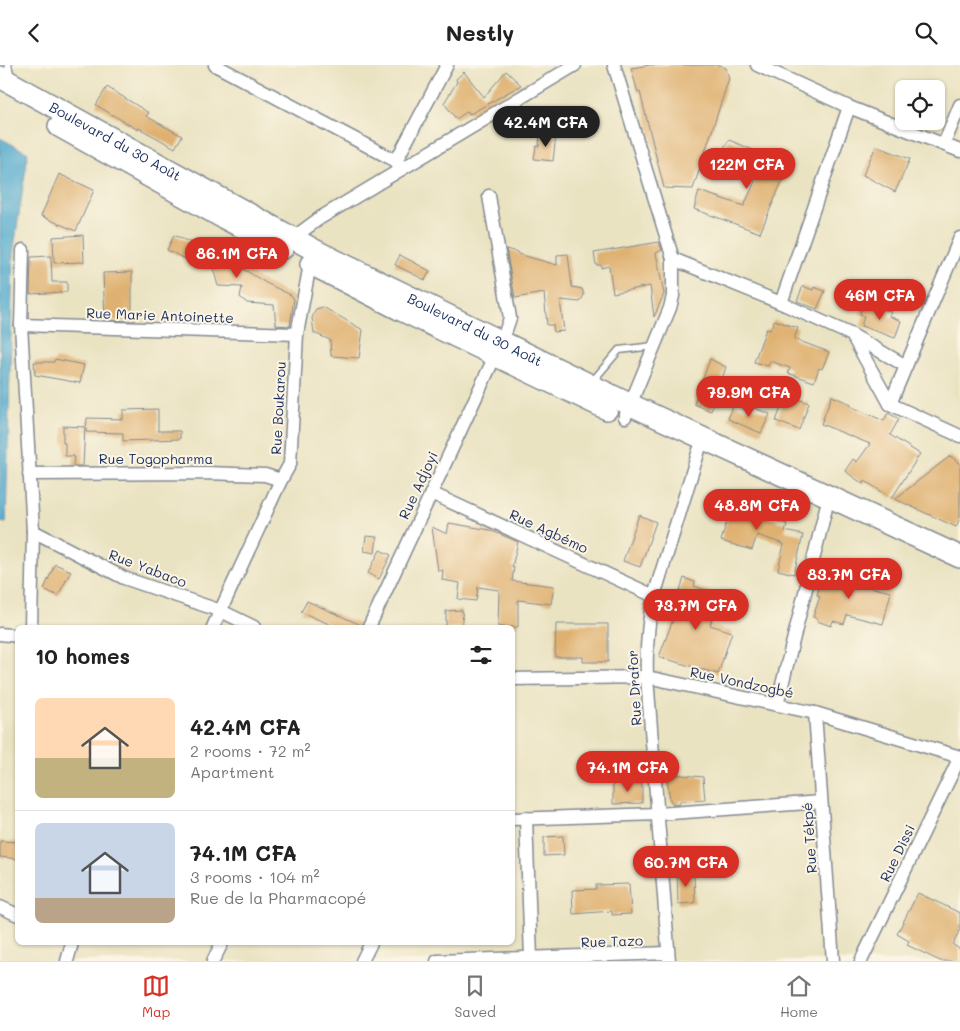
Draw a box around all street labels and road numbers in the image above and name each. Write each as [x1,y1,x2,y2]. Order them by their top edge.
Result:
street label: Boulevard du 30 Août [46,97,185,185]
street label: Boulevard du 30 Août [405,288,546,370]
street label: Rue Marie Antoinette [86,303,234,327]
street label: Rue Boukarou [266,361,290,455]
street label: Rue Adjoyi [394,448,442,522]
street label: Rue Togopharma [99,449,213,468]
street label: Rue Agbémo [507,505,591,557]
street label: Rue Yabaco [106,544,190,592]
street label: Rue Drafor [623,650,645,726]
street label: Rue Vondzogbé [688,662,796,702]
street label: Rue Tékpé [797,802,821,874]
street label: Rue Dissi [875,821,919,885]
street label: Rue Tazo [580,930,644,952]

